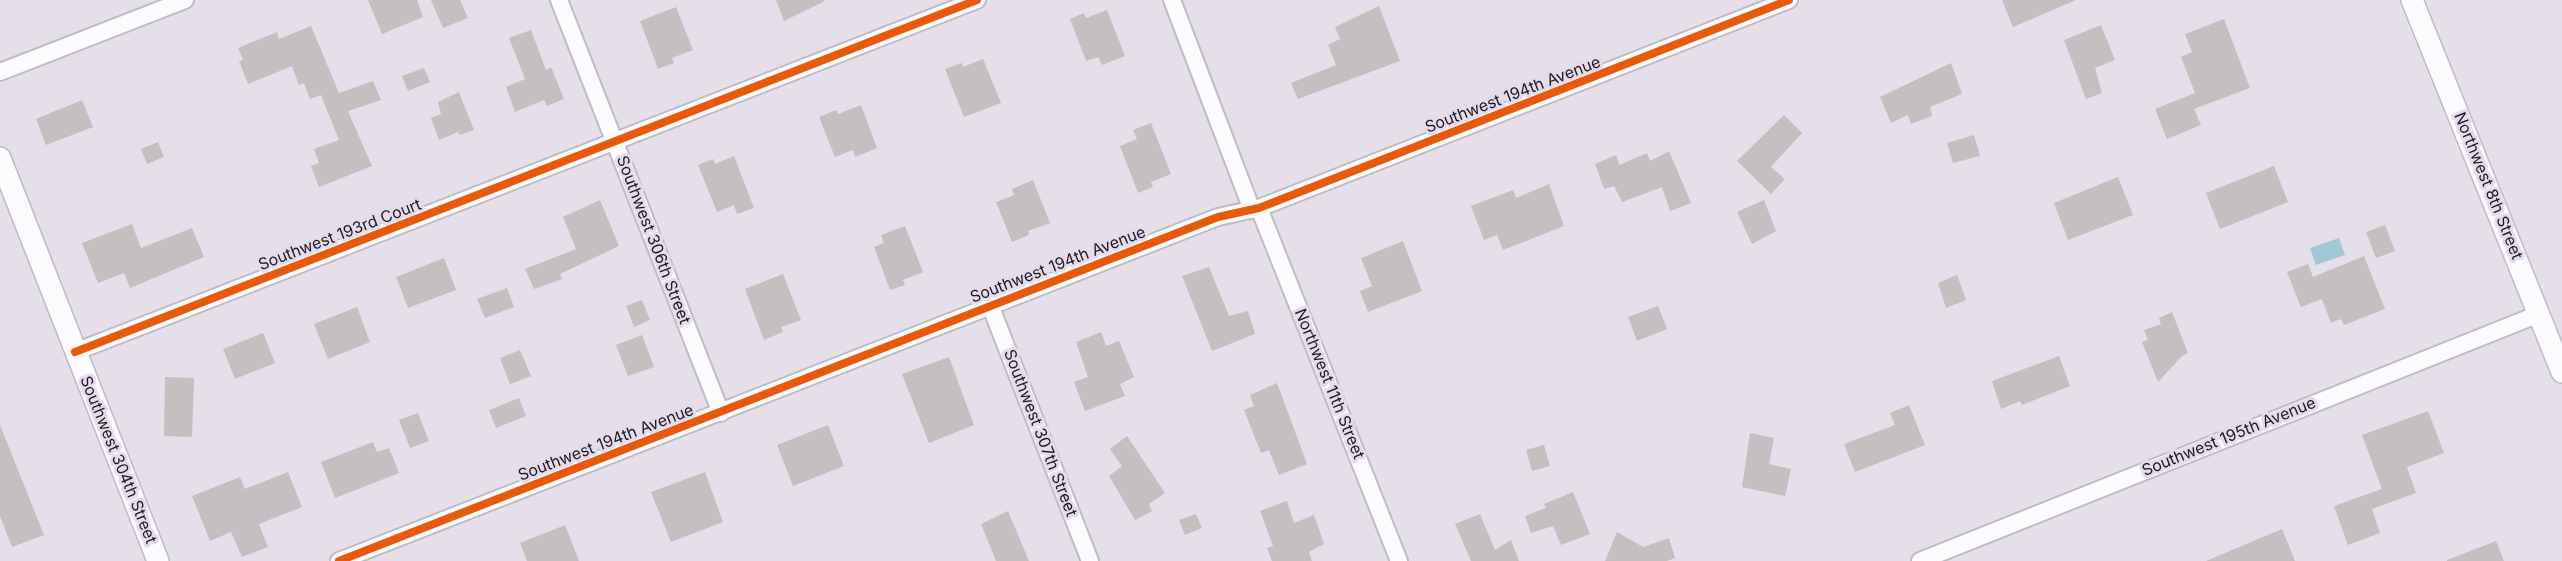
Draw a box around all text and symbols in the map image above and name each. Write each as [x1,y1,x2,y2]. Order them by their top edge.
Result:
street label: Southwest 194th Avenue [1423,53,1603,137]
street label: Northwest 8th Street [2450,110,2526,262]
street label: Southwest 306th Street [612,153,694,327]
street label: Southwest 193rd Court [256,195,424,275]
street label: Southwest 194th Avenue [968,223,1148,307]
street label: Northwest 11th Street [1290,306,1368,462]
street label: Southwest 307th Street [999,347,1081,519]
street label: Southwest 304th Street [76,373,160,547]
street label: Southwest 195th Avenue [2139,393,2319,481]
street label: Southwest 194th Avenue [516,401,696,485]

